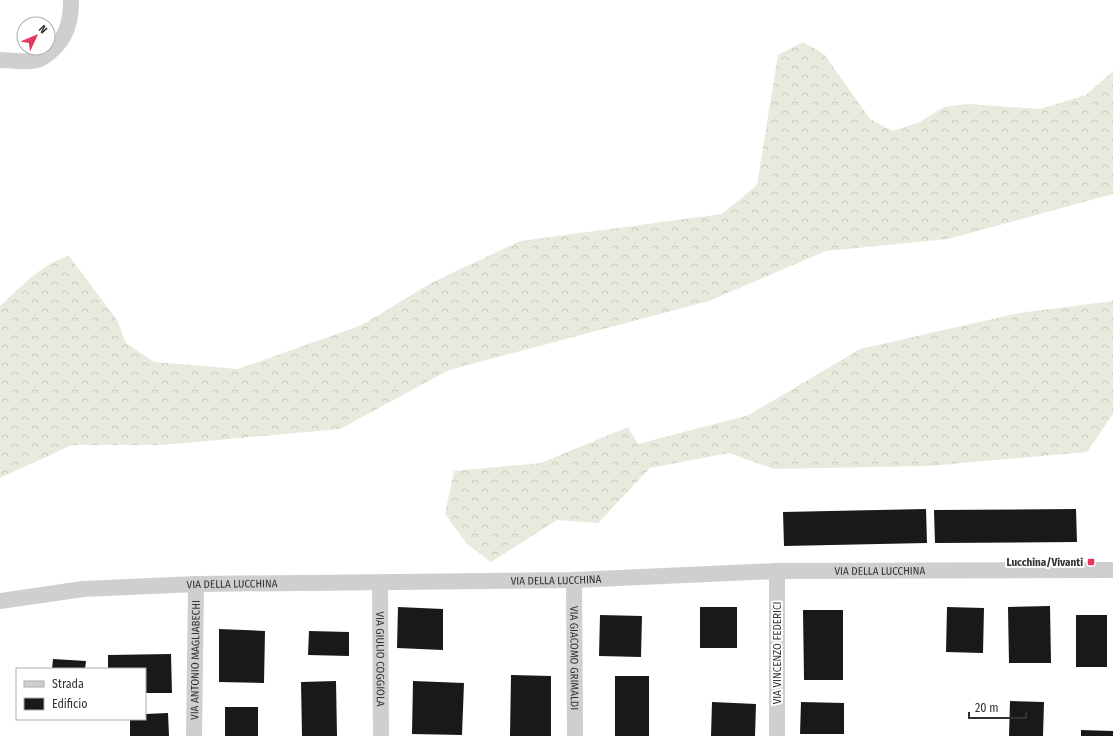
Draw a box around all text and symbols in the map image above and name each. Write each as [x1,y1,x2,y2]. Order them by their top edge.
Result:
north arrow [16,16,56,56]
text: N [36,23,50,36]
place label: Lucchina/Vivanti [1006,556,1083,569]
marker: Lucchina/Vivanti [1086,557,1096,567]
street label: VIA DELLA LUCCHINA [834,564,925,577]
street label: VIA DELLA LUCCHINA [511,572,602,587]
street label: VIA DELLA LUCCHINA [186,577,278,591]
street label: VIA ANTONIO MAGLIABECHI [188,600,202,720]
street label: VIA VINCENZO FEDERICI [771,602,784,704]
street label: VIA GIACOMO GRIMALDI [568,606,581,710]
street label: VIA GIULIO COGGIOLA [374,611,387,707]
legend [16,668,146,720]
text: Strada [52,677,84,691]
scale bar [969,694,1026,720]
text: Edificio [52,697,88,711]
text: 20 m [975,701,999,715]

